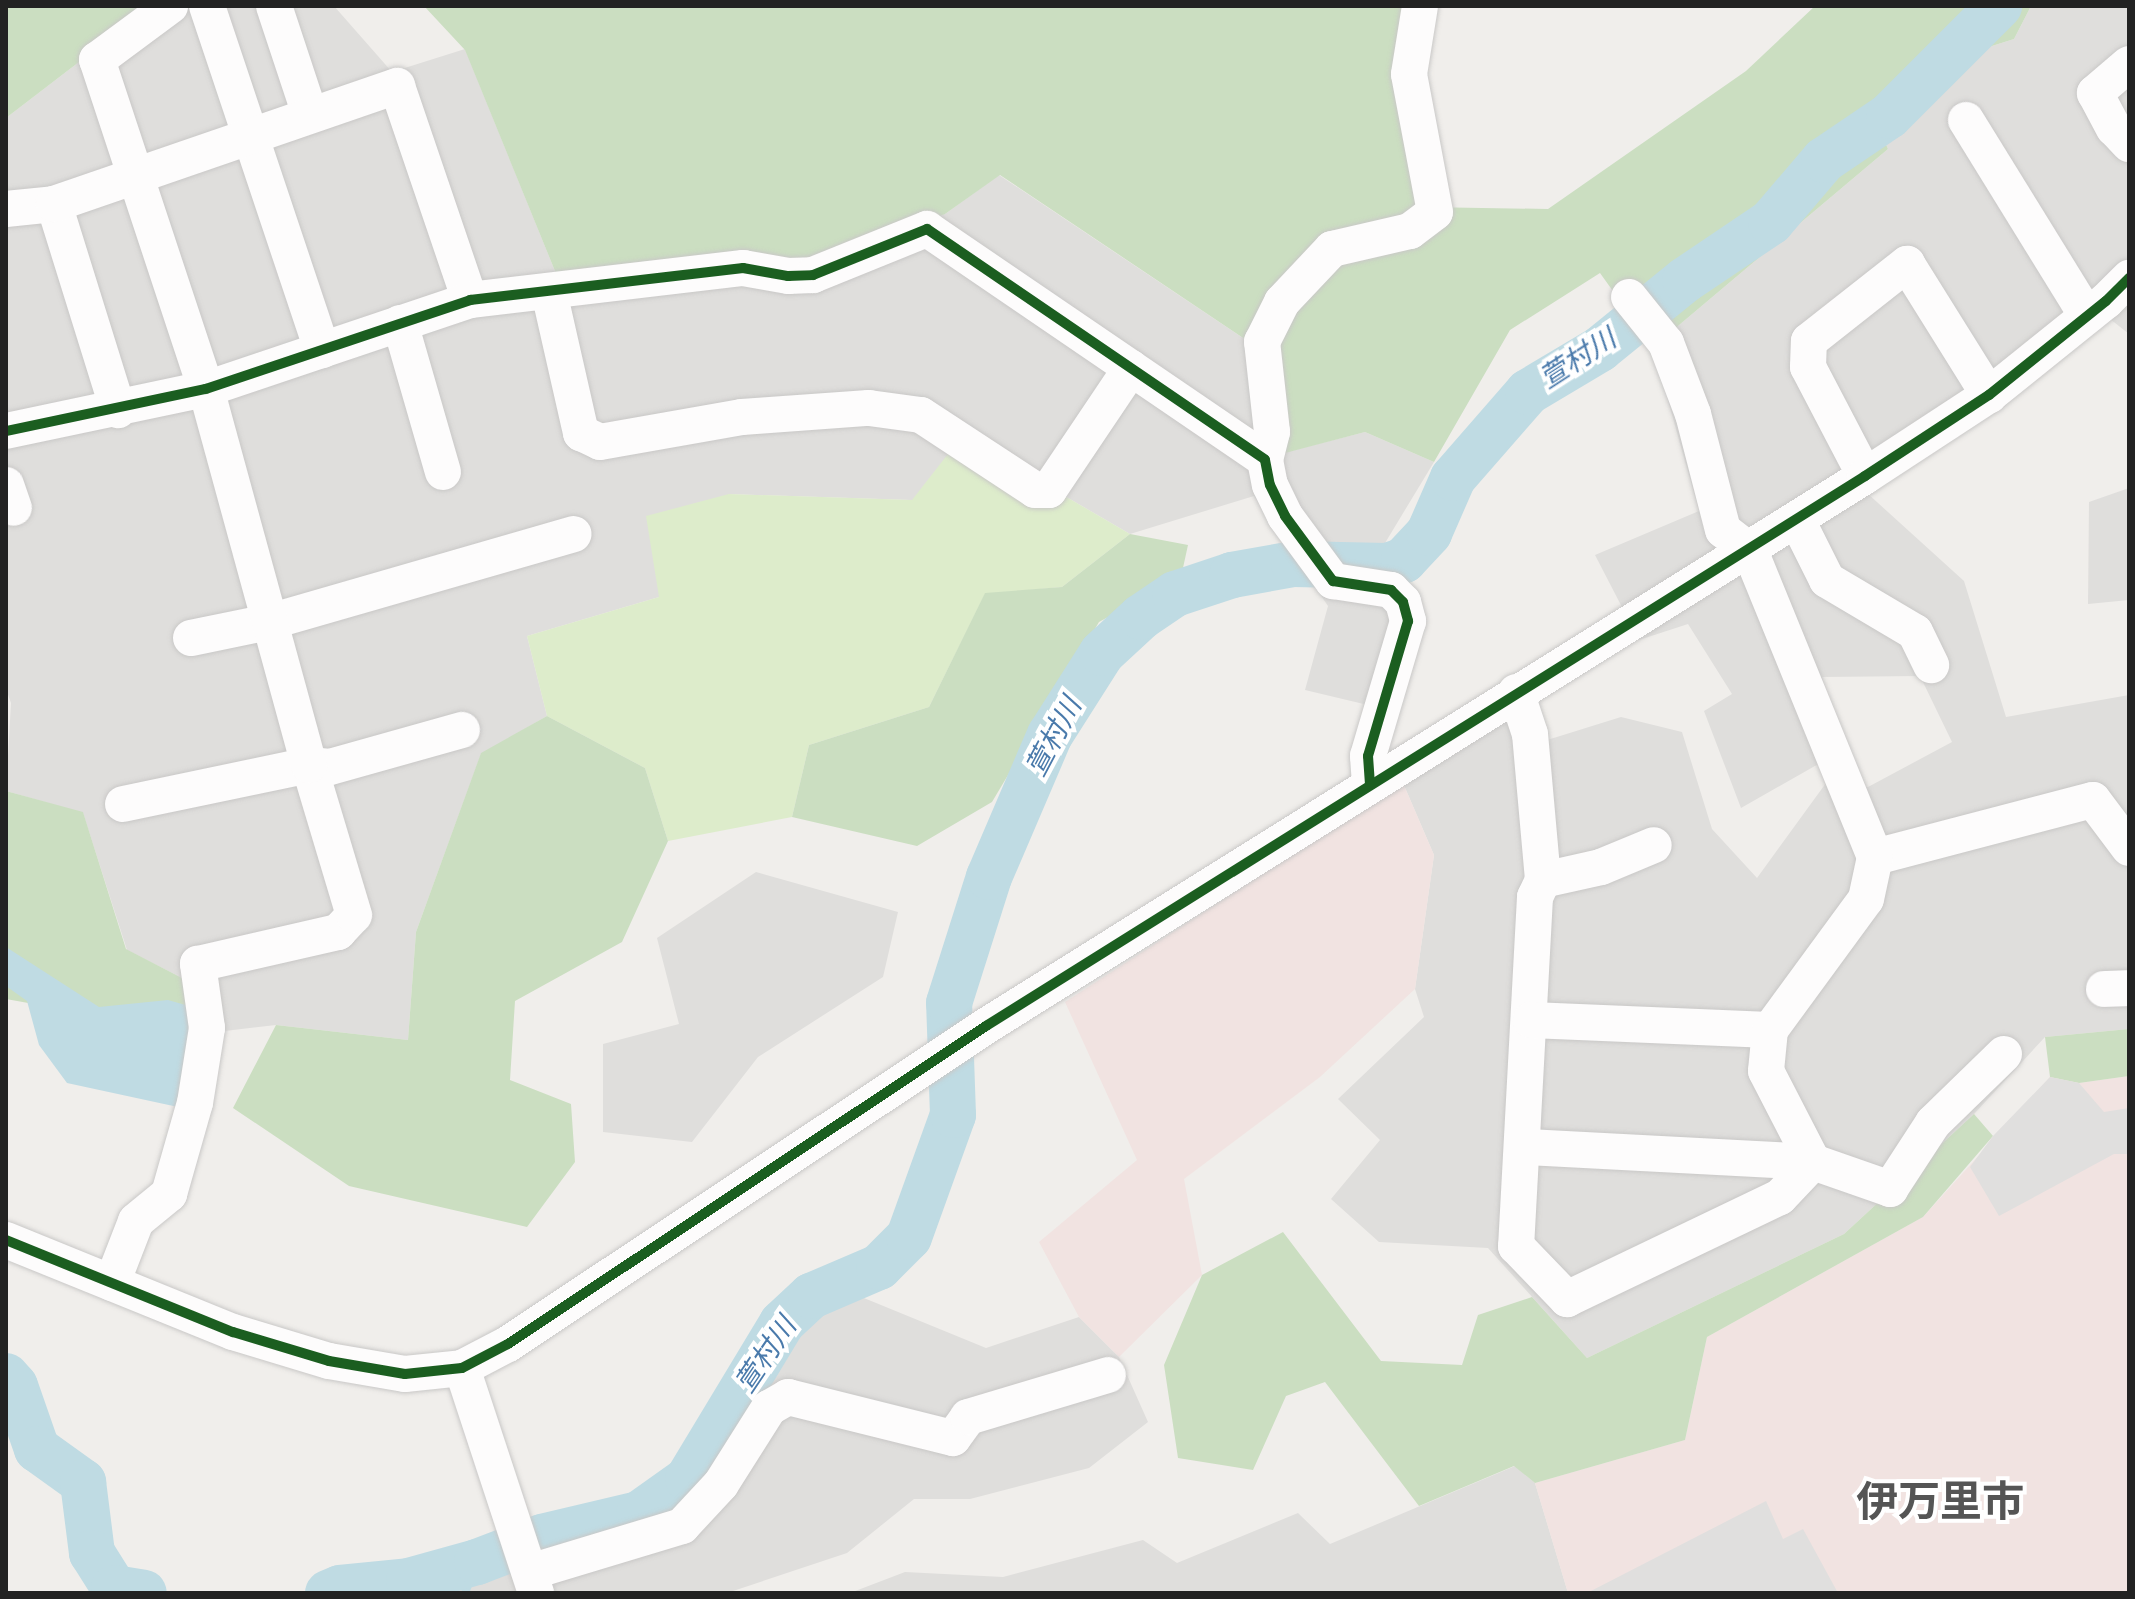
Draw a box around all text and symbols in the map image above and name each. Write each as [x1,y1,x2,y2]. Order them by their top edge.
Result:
water label: 萱村川 [1534,322,1622,396]
water label: 萱村川 [1019,692,1089,782]
water label: 萱村川 [729,1311,803,1399]
district label: 伊万里市 [1856,1477,2024,1527]

